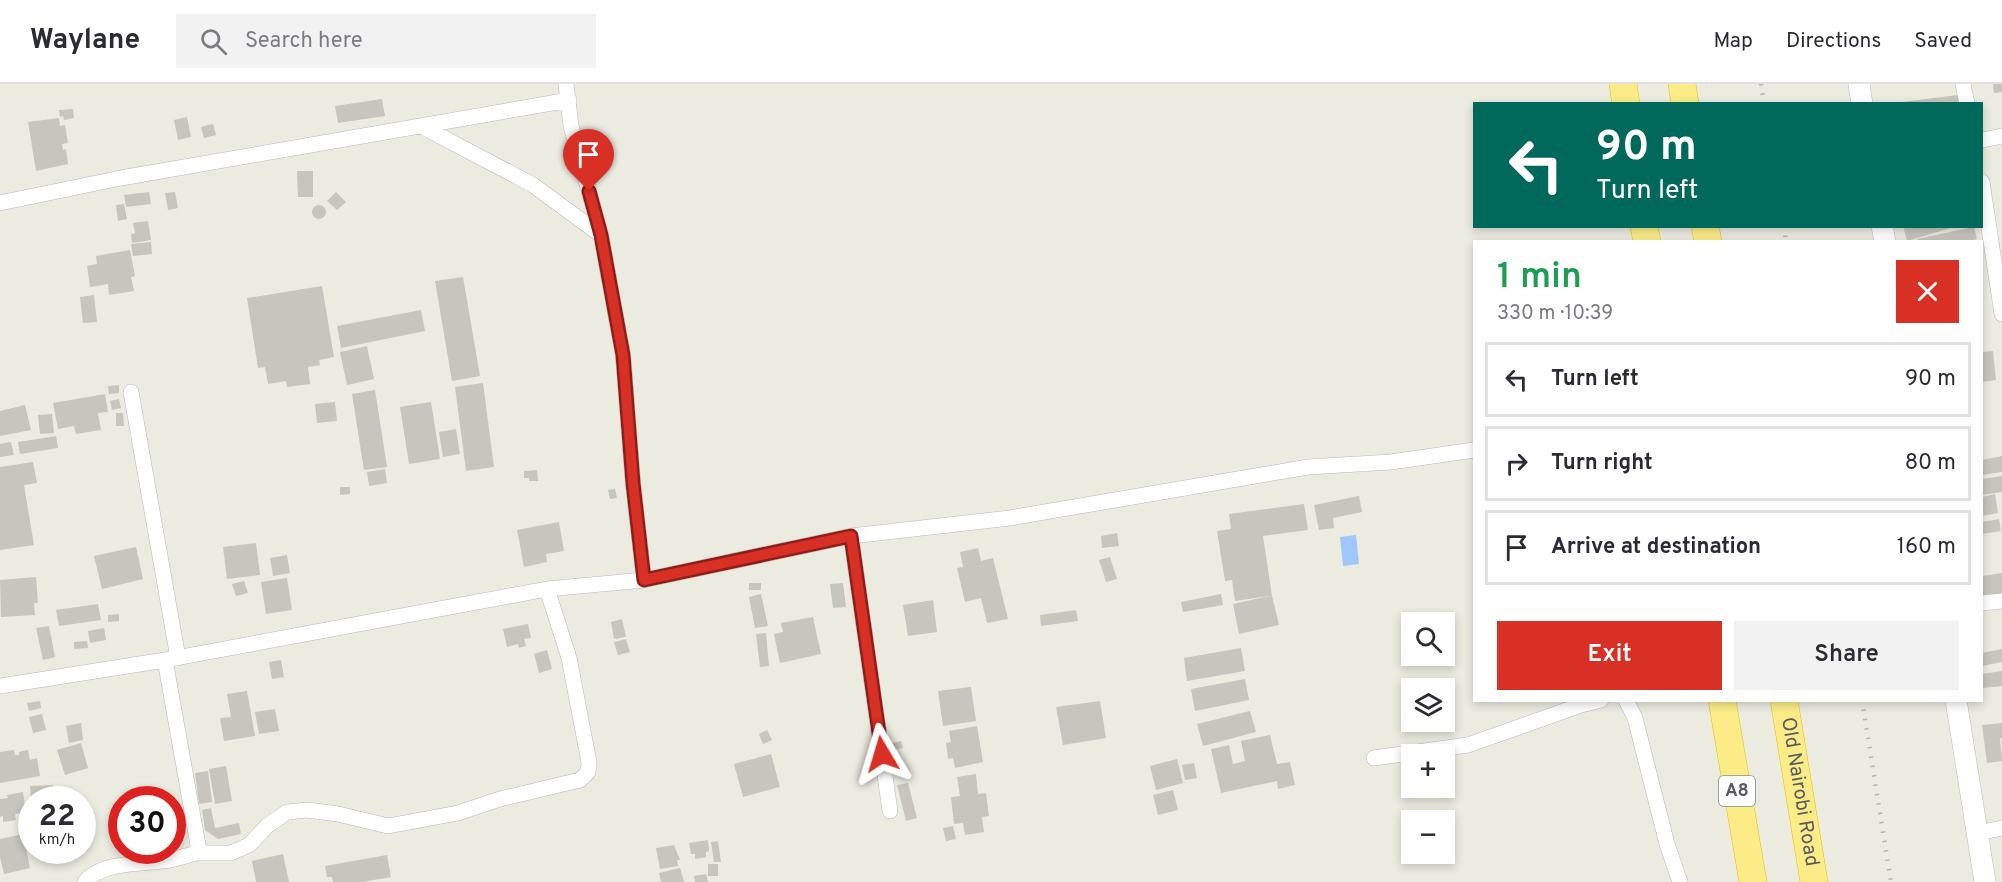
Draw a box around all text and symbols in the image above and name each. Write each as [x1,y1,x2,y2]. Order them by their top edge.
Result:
search box [176,14,596,68]
text: Waylane [30,23,140,59]
icon: search [197,25,230,58]
text: Search here [245,28,363,55]
text: Map [1713,28,1753,55]
text: Directions [1786,28,1881,55]
text: Saved [1914,28,1972,55]
text: 90 m [1596,122,1697,175]
icon: left [1497,126,1575,204]
pin [563,129,614,191]
icon: arrive [572,138,605,171]
text: Turn left [1596,174,1698,208]
text: 1 min [1497,255,1582,301]
button: close [1896,260,1959,323]
text: 330 m · 10:39 [1497,301,1613,327]
icon: left [1500,363,1533,396]
text: Turn left [1551,366,1639,393]
text: 90 m [1905,366,1956,393]
icon: right [1500,447,1533,480]
text: Turn right [1551,450,1653,477]
text: 80 m [1905,450,1956,477]
icon: arrive [1500,531,1533,564]
text: Arrive at destination [1551,534,1761,561]
text: 160 m [1897,534,1956,561]
map controls [1401,612,1455,864]
button: search [1401,612,1455,666]
button: Exit [1497,621,1722,690]
button: Share [1734,621,1959,690]
button: layers [1401,678,1455,732]
street label: Old Nairobi Road [1774,715,1824,868]
position arrow [850,722,914,786]
button: + [1401,744,1455,798]
road number: A8 [1719,776,1755,806]
speed limit sign: 30 [108,786,186,864]
text: 22 [39,799,75,836]
button: − [1401,810,1455,864]
text: km/h [39,831,75,850]

